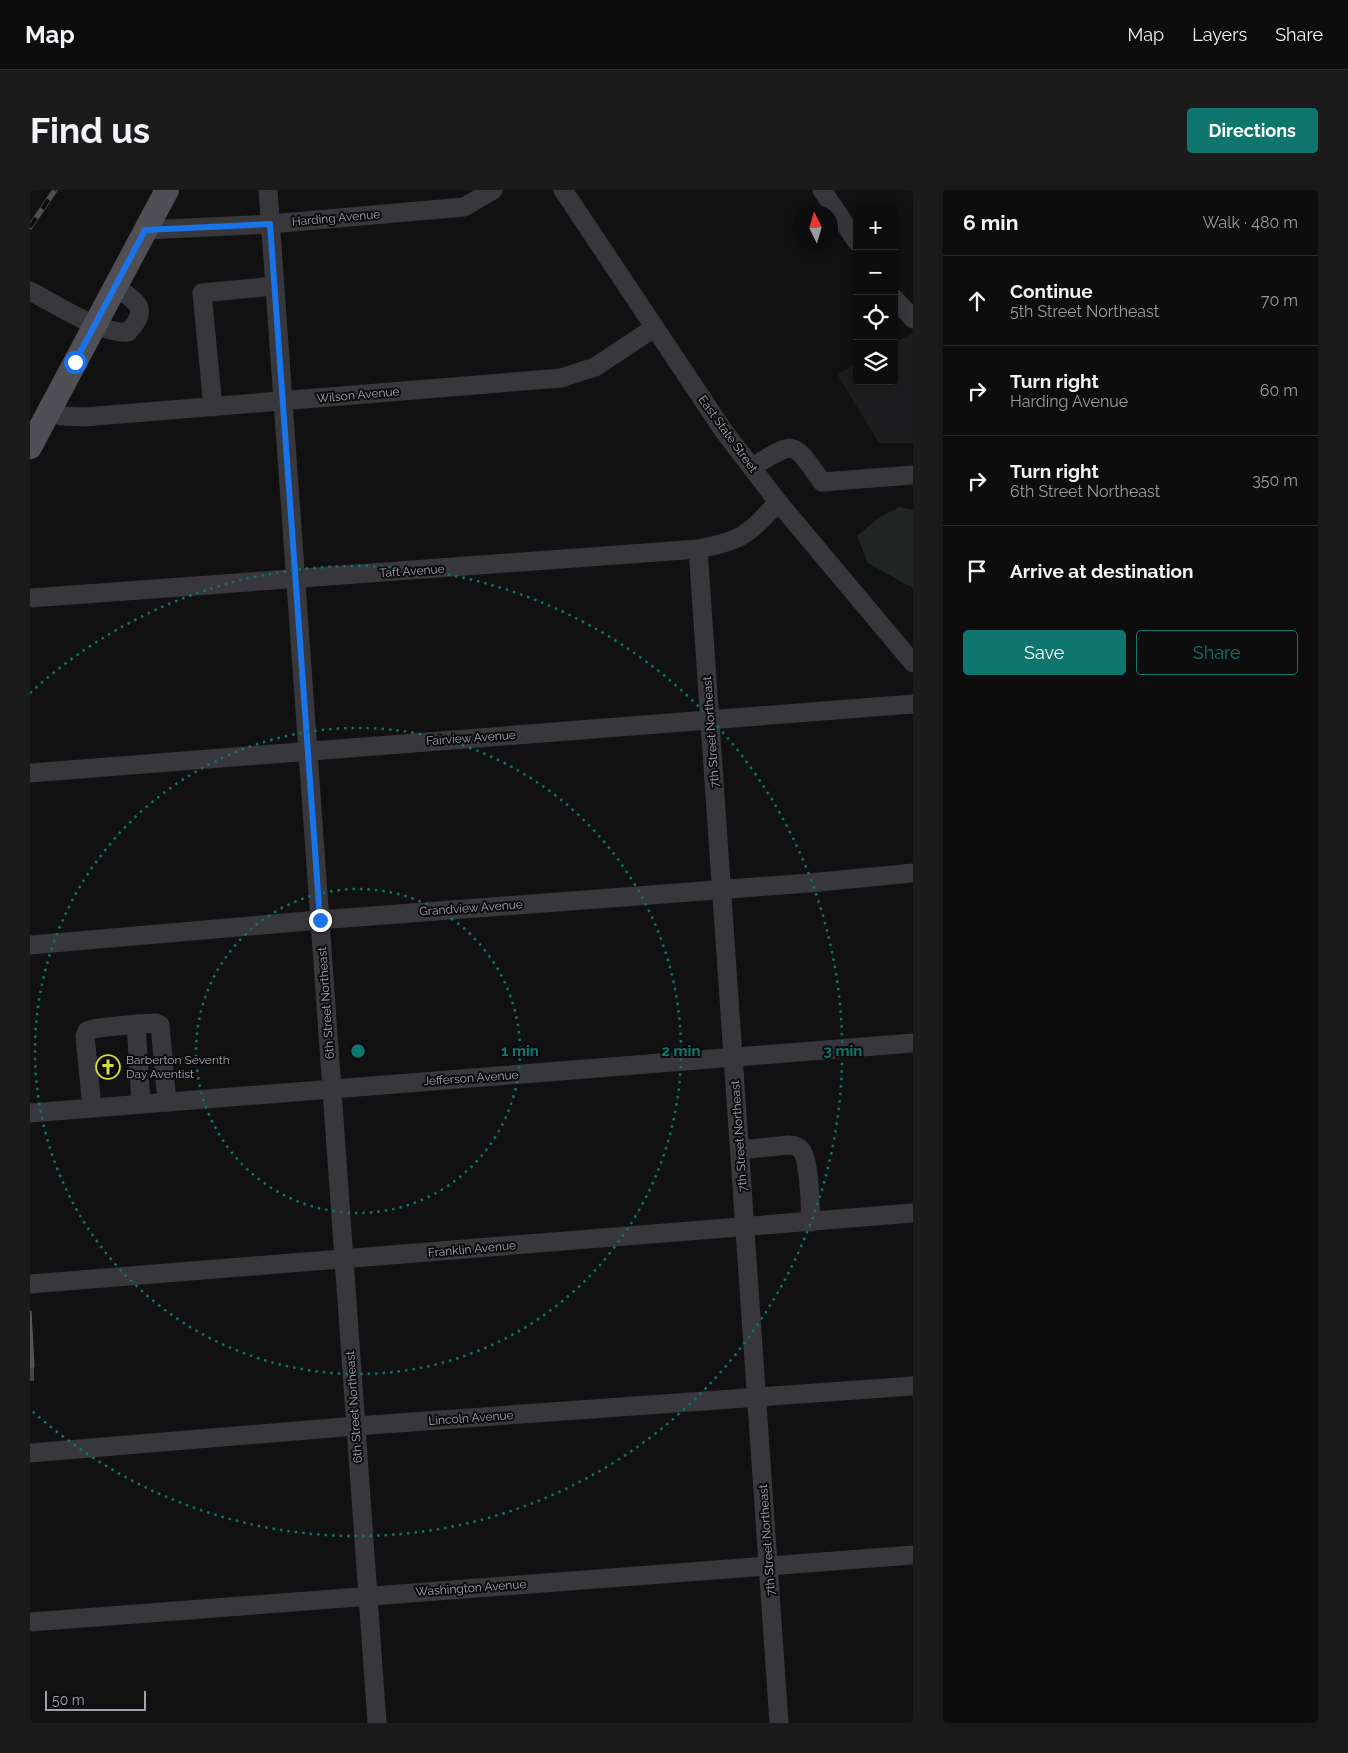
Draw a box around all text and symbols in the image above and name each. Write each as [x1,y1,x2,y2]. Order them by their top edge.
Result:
text: Map [25,20,75,49]
text: Map [1128,24,1164,45]
text: Layers [1192,24,1247,45]
text: Share [1275,24,1323,45]
button: Directions [1187,108,1318,153]
text: Find us [30,110,150,151]
north arrow [793,205,838,250]
map controls [853,205,898,385]
button: + [853,205,898,250]
street label: Harding Avenue [291,207,381,229]
text: 6 min [963,210,1018,235]
text: Walk · 480 m [1203,213,1298,232]
button: − [853,250,898,295]
text: Continue [1010,280,1093,302]
icon: ahead [963,287,991,315]
text: 70 m [1261,291,1298,310]
button: locate [853,295,898,340]
text: 5th Street Northeast [1010,302,1159,321]
button: layers [853,340,898,385]
route start [64,351,87,374]
text: Turn right [1010,370,1099,392]
icon: right [963,377,991,405]
text: 60 m [1260,381,1298,400]
street label: Wilson Avenue [316,384,400,406]
text: Harding Avenue [1010,392,1128,411]
street label: East State Street [695,393,761,475]
text: Turn right [1010,460,1099,482]
icon: right [963,467,991,495]
text: 350 m [1252,471,1298,490]
text: 6th Street Northeast [1010,482,1160,501]
icon: arrive [963,557,991,585]
text: Arrive at destination [1010,560,1194,582]
street label: Taft Avenue [379,562,445,580]
button: Save [963,630,1126,675]
button: Share [1136,630,1298,675]
street label: 7th Street Northeast [700,676,722,788]
street label: Fairview Avenue [426,728,516,748]
street label: Grandview Avenue [419,897,523,919]
route end [309,909,332,932]
street label: 6th Street Northeast [315,946,337,1060]
centre of rings [349,1042,367,1060]
text: 1 min [501,1042,539,1060]
text: 2 min [662,1042,700,1060]
text: 3 min [824,1042,862,1060]
place label: Barberton Seventh Day Aventist [126,1053,230,1081]
church icon: Barberton Seventh Day Aventist [95,1054,121,1080]
street label: Jefferson Avenue [423,1068,519,1088]
street label: 7th Street Northeast [728,1080,750,1192]
street label: Franklin Avenue [427,1238,517,1260]
street label: 6th Street Northeast [343,1350,365,1464]
street label: Lincoln Avenue [428,1408,514,1428]
street label: 7th Street Northeast [756,1484,778,1596]
street label: Washington Avenue [415,1577,527,1599]
scale bar [45,1688,146,1711]
text: 50 m [52,1692,85,1708]

